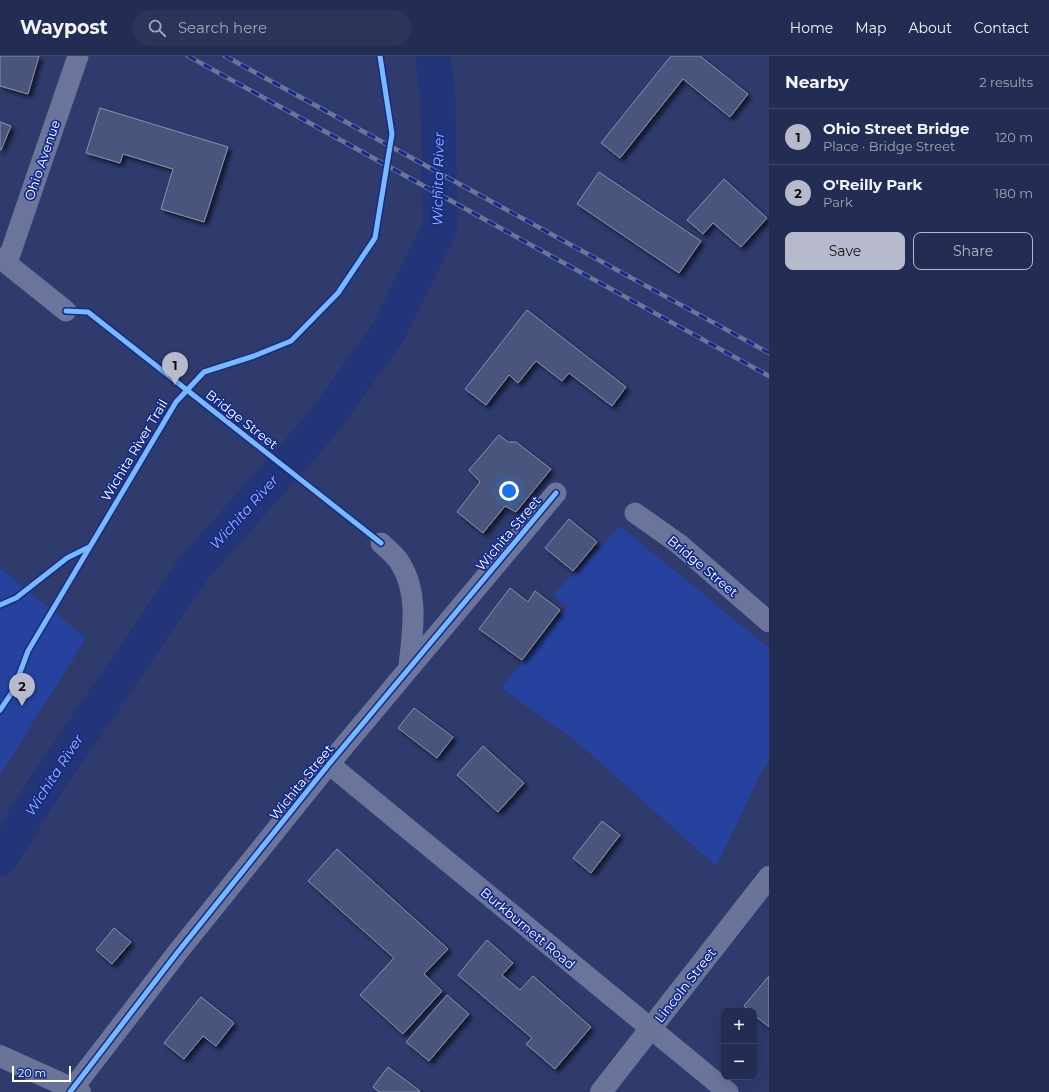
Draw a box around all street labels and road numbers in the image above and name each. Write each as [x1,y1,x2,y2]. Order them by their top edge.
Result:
street label: Ohio Avenue [21,118,63,202]
street label: Bridge Street [203,386,281,452]
street label: Wichita River Trail [97,396,171,504]
street label: Wichita Street [472,492,544,574]
street label: Bridge Street [665,532,741,600]
street label: Wichita Street [266,741,336,823]
street label: Burkburnett Road [477,884,579,972]
street label: Lincoln Street [651,944,719,1026]

